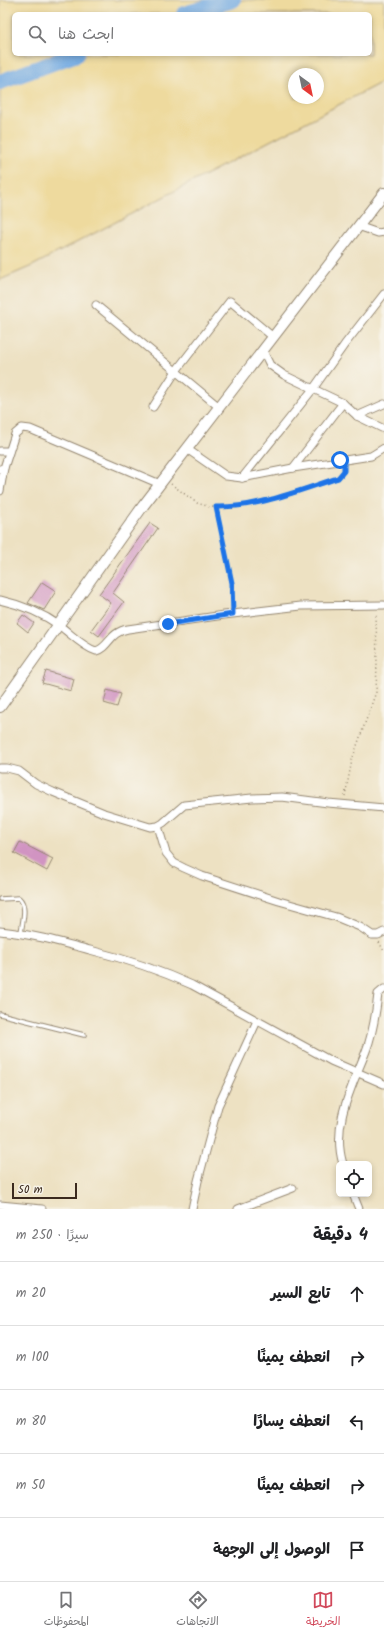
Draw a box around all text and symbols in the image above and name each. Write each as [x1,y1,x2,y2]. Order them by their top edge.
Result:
search box [12,12,372,56]
icon: search [26,23,48,45]
text: ابحث هنا [58,23,114,47]
north arrow [288,68,324,104]
route start [331,451,349,469]
route end [159,615,177,633]
map controls [336,1161,372,1197]
button: locate [336,1161,372,1197]
scale bar [12,1181,77,1200]
text: 50 m [18,1181,43,1199]
text: 4 دقيقة [313,1222,368,1249]
text: سيرًا · 250 m [16,1225,89,1246]
text: تابع السير [271,1282,330,1306]
text: 20 m [16,1283,46,1304]
icon: ahead [346,1283,368,1305]
text: انعطف يمينًا [257,1346,330,1370]
text: 100 m [16,1347,49,1368]
icon: right [346,1347,368,1369]
text: انعطف يسارًا [253,1410,330,1434]
text: 80 m [16,1411,46,1432]
icon: left [346,1411,368,1433]
text: انعطف يمينًا [257,1474,330,1498]
text: 50 m [16,1475,45,1496]
icon: right [346,1475,368,1497]
text: الوصول إلى الوجهة [213,1538,330,1562]
icon: arrive [346,1539,368,1561]
tab: المحفوظات [44,1589,89,1631]
tab: الاتجاهات [176,1589,219,1631]
tab: الخريطة [306,1589,340,1631]

